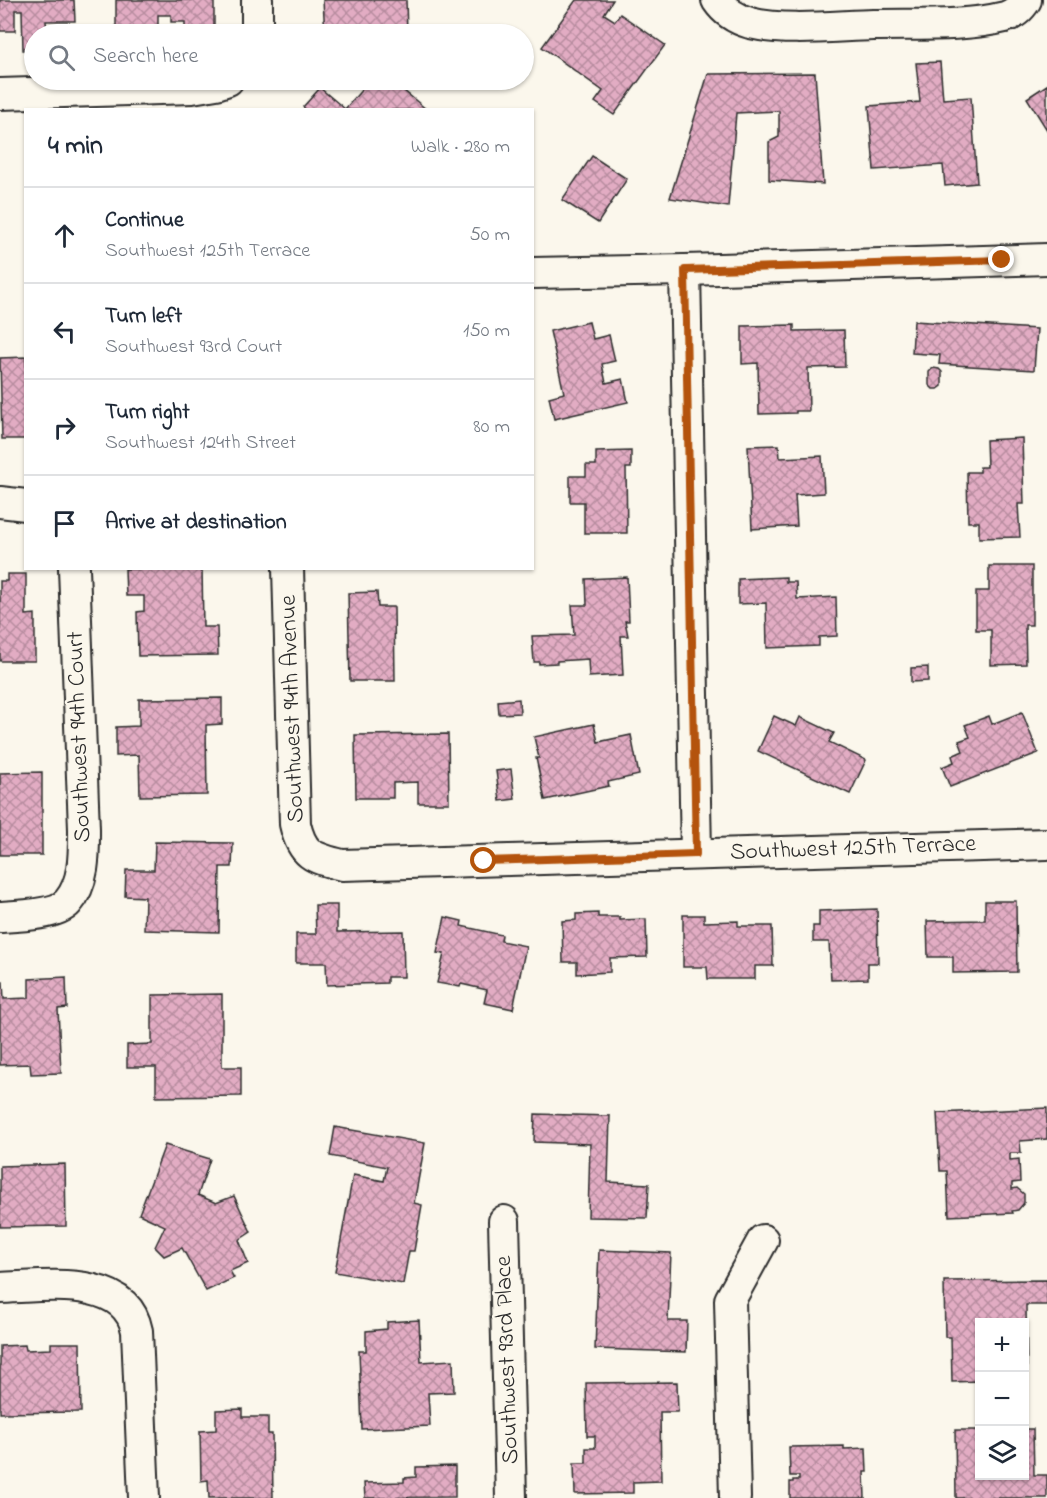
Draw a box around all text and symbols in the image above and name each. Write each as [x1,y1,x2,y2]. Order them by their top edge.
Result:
search box [24,24,534,90]
icon: search [45,41,78,74]
text: Search here [93,41,198,73]
text: 4 min [48,128,103,166]
text: Walk · 280 m [411,133,510,162]
text: Continue [105,205,184,237]
icon: ahead [48,219,81,252]
text: 50 m [469,221,510,250]
text: Southwest 125th Terrace [105,237,310,266]
route end [988,246,1014,272]
text: Turn left [105,301,182,333]
icon: left [48,315,81,348]
text: 150 m [463,317,510,346]
text: Southwest 93rd Court [105,333,282,362]
text: Turn right [105,397,190,429]
icon: right [48,411,81,444]
text: 80 m [473,413,510,442]
text: Southwest 124th Street [105,429,296,458]
icon: arrive [48,507,81,540]
text: Arrive at destination [105,507,287,539]
street label: Southwest 94th Avenue [272,594,314,824]
street label: Southwest 94th Court [59,631,101,843]
street label: Southwest 125th Terrace [729,827,977,871]
route start [470,847,496,873]
street label: Southwest 93rd Place [487,1255,529,1465]
map controls [975,1318,1029,1480]
button: + [975,1318,1029,1372]
button: − [975,1372,1029,1426]
button: layers [975,1426,1029,1480]

